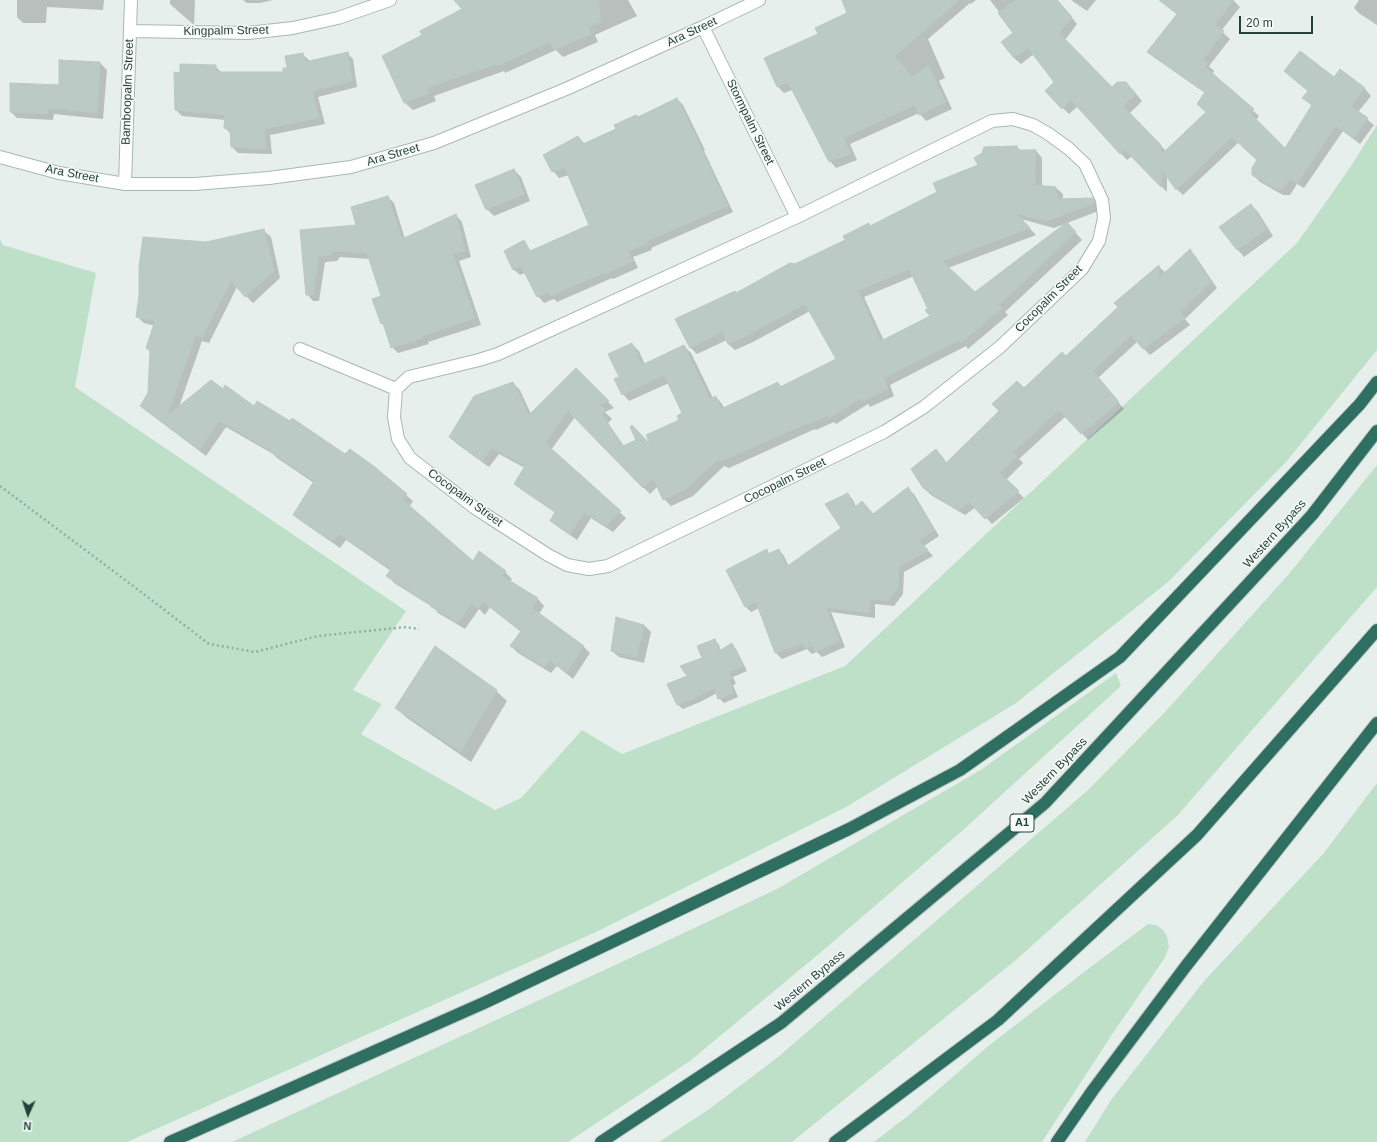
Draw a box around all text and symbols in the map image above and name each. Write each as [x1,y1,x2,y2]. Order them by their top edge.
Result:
scale bar [1241,8,1315,34]
street label: Ara Street [664,14,720,50]
text: 20 m [1246,16,1273,30]
street label: Kingpalm Street [183,23,269,39]
street label: Bamboopalm Street [119,39,137,145]
street label: Stormpalm Street [723,77,777,167]
street label: Ara Street [365,141,421,169]
street label: Ara Street [44,162,100,186]
street label: Cocopalm Street [1012,262,1086,336]
street label: Cocopalm Street [742,455,828,507]
street label: Cocopalm Street [425,466,505,530]
street label: Western Bypass [1240,497,1310,571]
street label: Western Bypass [1020,735,1090,807]
road number: A1 [1010,814,1034,832]
street label: Western Bypass [772,947,848,1015]
north arrow [8,1094,48,1134]
text: N [23,1120,32,1132]

